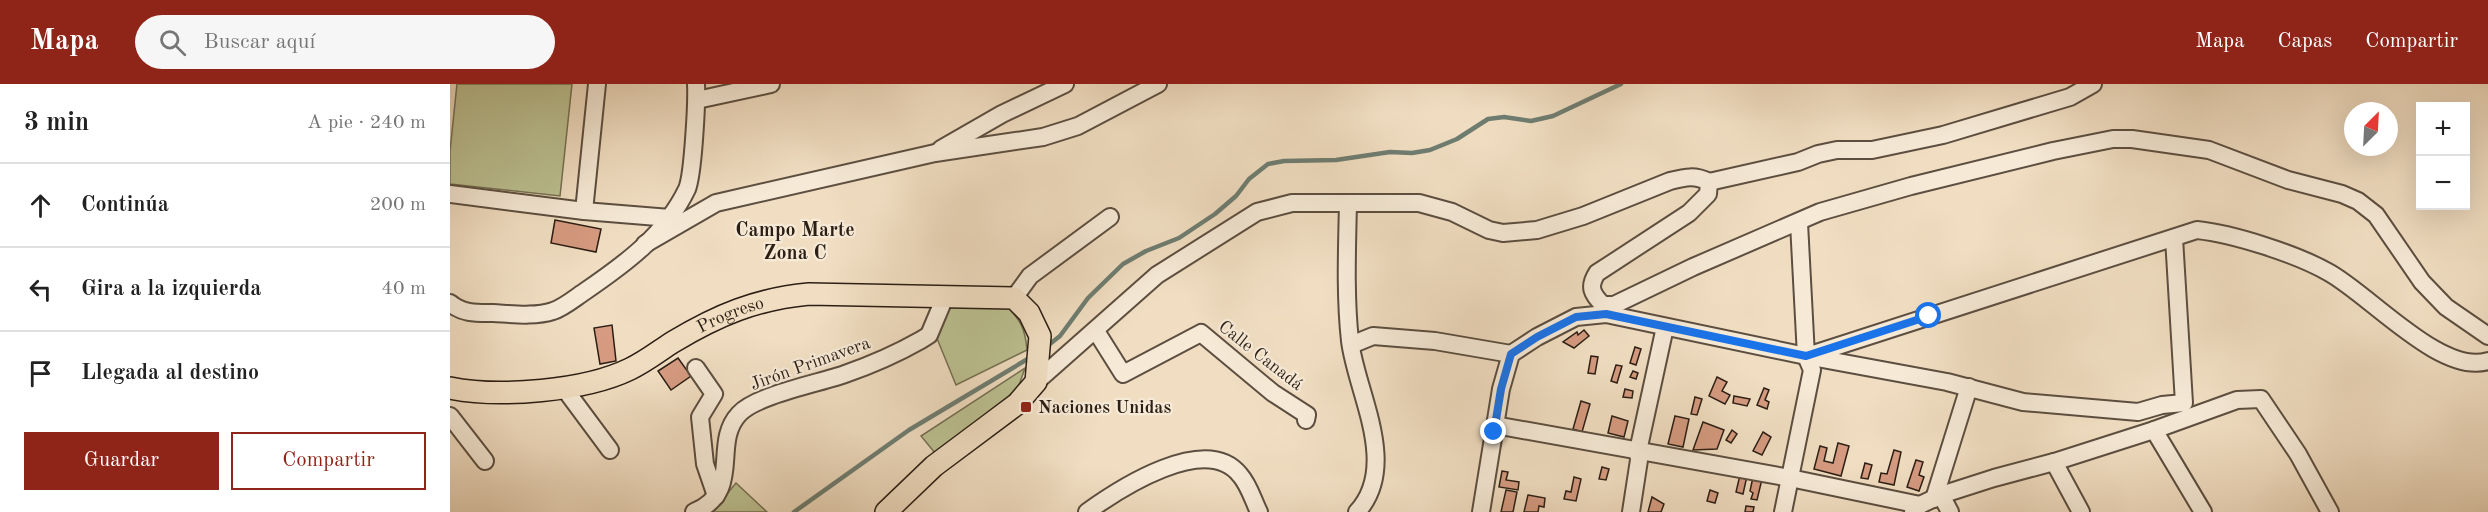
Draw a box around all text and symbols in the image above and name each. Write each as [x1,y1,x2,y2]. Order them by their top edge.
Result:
search box [135,15,555,69]
icon: search [156,26,189,59]
text: Mapa [30,28,99,56]
text: Buscar aquí [204,31,315,53]
text: Mapa [2195,31,2245,52]
text: Capas [2278,31,2332,52]
text: Compartir [2365,31,2458,52]
north arrow [2344,102,2398,156]
map controls [2416,102,2470,210]
button: + [2416,102,2470,156]
text: 3 min [24,110,89,136]
text: A pie · 240 m [307,113,426,133]
button: − [2416,156,2470,210]
icon: ahead [24,189,57,222]
text: Continúa [81,194,169,216]
text: 200 m [370,195,426,215]
district label: Campo Marte Zona C [735,221,855,264]
icon: left [24,273,57,306]
text: Gira a la izquierda [81,278,261,300]
text: 40 m [381,279,426,299]
street label: Progreso [694,294,766,337]
route start [1915,302,1941,328]
street label: Calle Canadá [1215,317,1306,394]
street label: Jirón Primavera [748,334,873,394]
icon: arrive [24,357,57,390]
text: Llegada al destino [81,362,259,384]
place label: Naciones Unidas [1038,399,1171,417]
marker: Naciones Unidas [1019,400,1033,414]
route end [1480,418,1506,444]
button: Guardar [24,432,219,490]
button: Compartir [231,432,426,490]

